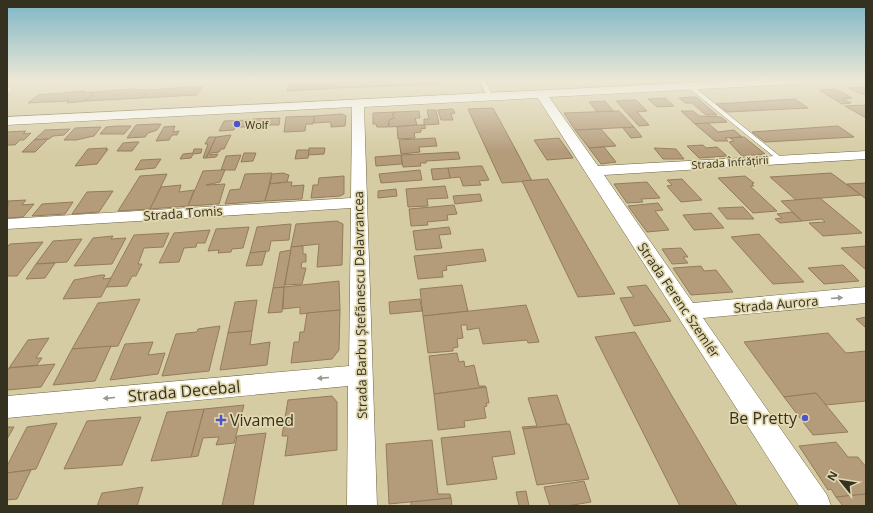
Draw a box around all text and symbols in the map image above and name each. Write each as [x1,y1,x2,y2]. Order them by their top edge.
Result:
place label: Wolf [245,117,270,132]
marker: Wolf [232,119,242,129]
street label: Strada Înfrățirii [691,152,769,172]
street label: Strada Barbu Ștefănescu Delavrancea [349,191,371,419]
street label: Strada Tomis [143,201,223,225]
street label: Strada Ferenc Szemlér [634,239,725,362]
street label: Strada Aurora [733,291,819,317]
one-way arrow [831,295,843,301]
street label: Strada Decebal [127,375,241,407]
one-way arrow [316,375,329,382]
one-way arrow [103,394,115,401]
place label: Be Pretty [729,407,798,429]
place label: Vivamed [230,409,294,431]
marker: Be Pretty [800,413,810,423]
marker: Vivamed [215,414,227,426]
north arrow [821,461,861,501]
text: N [823,468,841,483]

